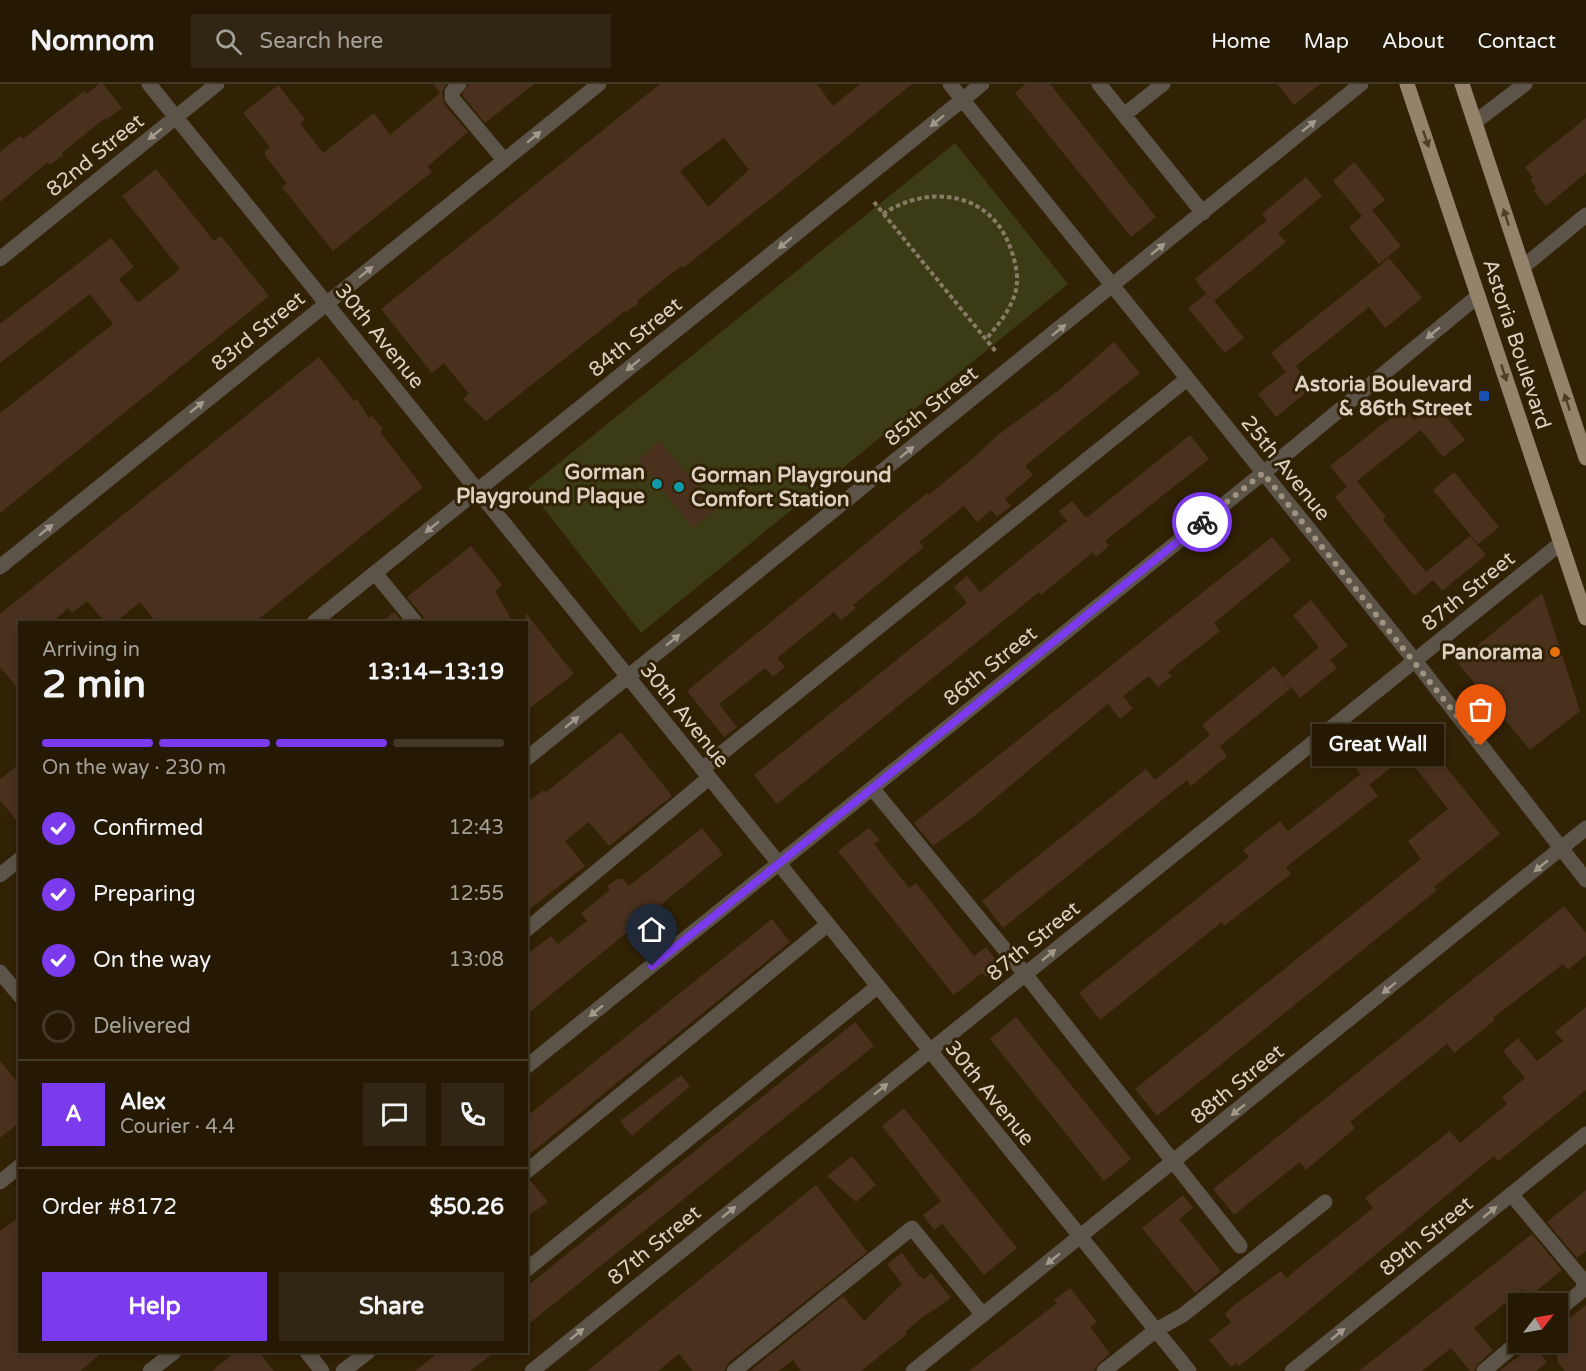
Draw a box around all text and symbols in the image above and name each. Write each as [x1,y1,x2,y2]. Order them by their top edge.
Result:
search box [191,14,611,68]
text: Nomnom [30,24,155,58]
icon: search [212,25,245,58]
text: Search here [260,28,383,54]
text: Home [1211,29,1271,54]
text: Map [1304,29,1349,54]
text: About [1382,29,1444,54]
text: Contact [1477,29,1556,54]
street label: 82nd Street [42,109,149,202]
one-way arrow [929,114,944,126]
one-way arrow [1301,120,1316,133]
one-way arrow [148,127,163,140]
one-way arrow [526,130,542,143]
one-way arrow [1421,130,1431,148]
one-way arrow [1501,208,1510,226]
one-way arrow [778,236,793,249]
one-way arrow [1150,243,1166,256]
street label: Astoria Boulevard [1477,256,1556,432]
one-way arrow [358,266,373,279]
street label: 30th Avenue [330,279,430,394]
street label: 83rd Street [207,286,310,377]
street label: 84th Street [584,292,687,383]
one-way arrow [1051,323,1067,336]
one-way arrow [1425,326,1441,339]
one-way arrow [625,359,641,372]
street label: 85th Street [880,361,983,452]
one-way arrow [1500,364,1509,382]
place label: Astoria Boulevard & 86th Street [1294,372,1472,421]
marker: Astoria Boulevard & 86th Street [1477,389,1491,403]
one-way arrow [1562,393,1572,411]
one-way arrow [190,402,205,414]
street label: 25th Avenue [1236,411,1336,526]
one-way arrow [899,446,915,459]
place label: Gorman Playground Plaque [456,460,645,509]
place label: Gorman Playground Comfort Station [691,463,892,512]
marker: Gorman Playground Plaque [650,477,664,491]
marker: Gorman Playground Comfort Station [672,480,686,494]
courier [1172,492,1232,552]
icon: bike [1186,506,1219,539]
one-way arrow [424,521,440,534]
one-way arrow [38,524,53,536]
street label: 87th Street [1417,546,1520,637]
street label: 86th Street [939,621,1042,712]
one-way arrow [666,635,681,647]
text: Arriving in [42,638,140,662]
place label: Panorama [1441,640,1543,665]
marker: Panorama [1548,645,1562,659]
street label: 30th Avenue [635,658,735,773]
text: 13:14–13:19 [367,659,504,685]
text: 2 min [42,661,146,708]
pin [1455,684,1506,746]
icon: bag [1464,693,1497,726]
one-way arrow [564,716,580,729]
callout: Great Wall [1313,725,1445,767]
text: Great Wall [1329,733,1427,757]
text: On the way · 230 m [42,756,226,780]
icon: check [42,812,75,845]
text: Confirmed [93,815,203,841]
text: 12:43 [449,816,504,840]
one-way arrow [1533,859,1549,872]
icon: check [42,878,75,911]
text: Preparing [93,881,196,907]
text: 12:55 [449,882,504,906]
street label: 87th Street [982,896,1085,987]
pin [626,904,677,966]
icon: home [635,913,668,946]
icon: check [42,944,75,977]
text: On the way [93,947,211,973]
text: 13:08 [449,948,504,972]
one-way arrow [1042,949,1057,961]
one-way arrow [1382,981,1397,993]
one-way arrow [589,1004,604,1016]
text: Delivered [93,1013,191,1039]
street label: 30th Avenue [940,1036,1040,1151]
street label: 88th Street [1186,1039,1289,1130]
button: chat [363,1083,426,1146]
button: phone [441,1083,504,1146]
one-way arrow [873,1083,889,1096]
text: Alex [120,1089,166,1115]
text: A [65,1101,82,1127]
one-way arrow [1230,1104,1245,1116]
text: Courier · 4.4 [120,1115,235,1139]
street label: 89th Street [1375,1191,1478,1282]
text: Order #8172 [42,1194,177,1220]
text: $50.26 [429,1194,504,1220]
street label: 87th Street [603,1200,706,1291]
one-way arrow [721,1205,737,1218]
one-way arrow [1482,1206,1497,1218]
one-way arrow [1045,1252,1061,1265]
button: Help [42,1272,267,1341]
button: Share [279,1272,504,1341]
north arrow [1508,1293,1568,1353]
map controls [1508,1293,1568,1353]
one-way arrow [569,1328,585,1341]
one-way arrow [1330,1328,1346,1341]

